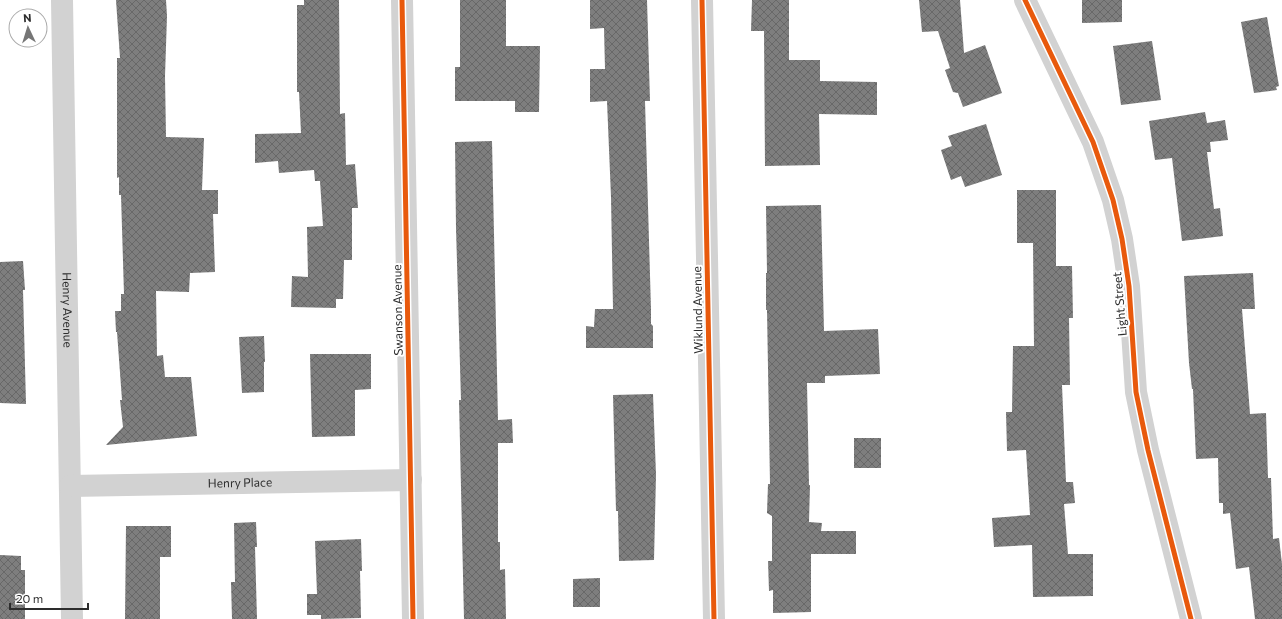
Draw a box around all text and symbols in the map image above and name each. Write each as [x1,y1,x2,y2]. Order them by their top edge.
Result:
north arrow [8,8,48,48]
text: N [23,11,32,24]
street label: Swanson Avenue [389,264,405,356]
street label: Wiklund Avenue [689,266,705,354]
street label: Light Street [1109,271,1129,337]
street label: Henry Avenue [60,272,76,348]
street label: Henry Place [207,474,272,490]
scale bar [10,585,88,611]
text: 20 m [16,591,43,605]

